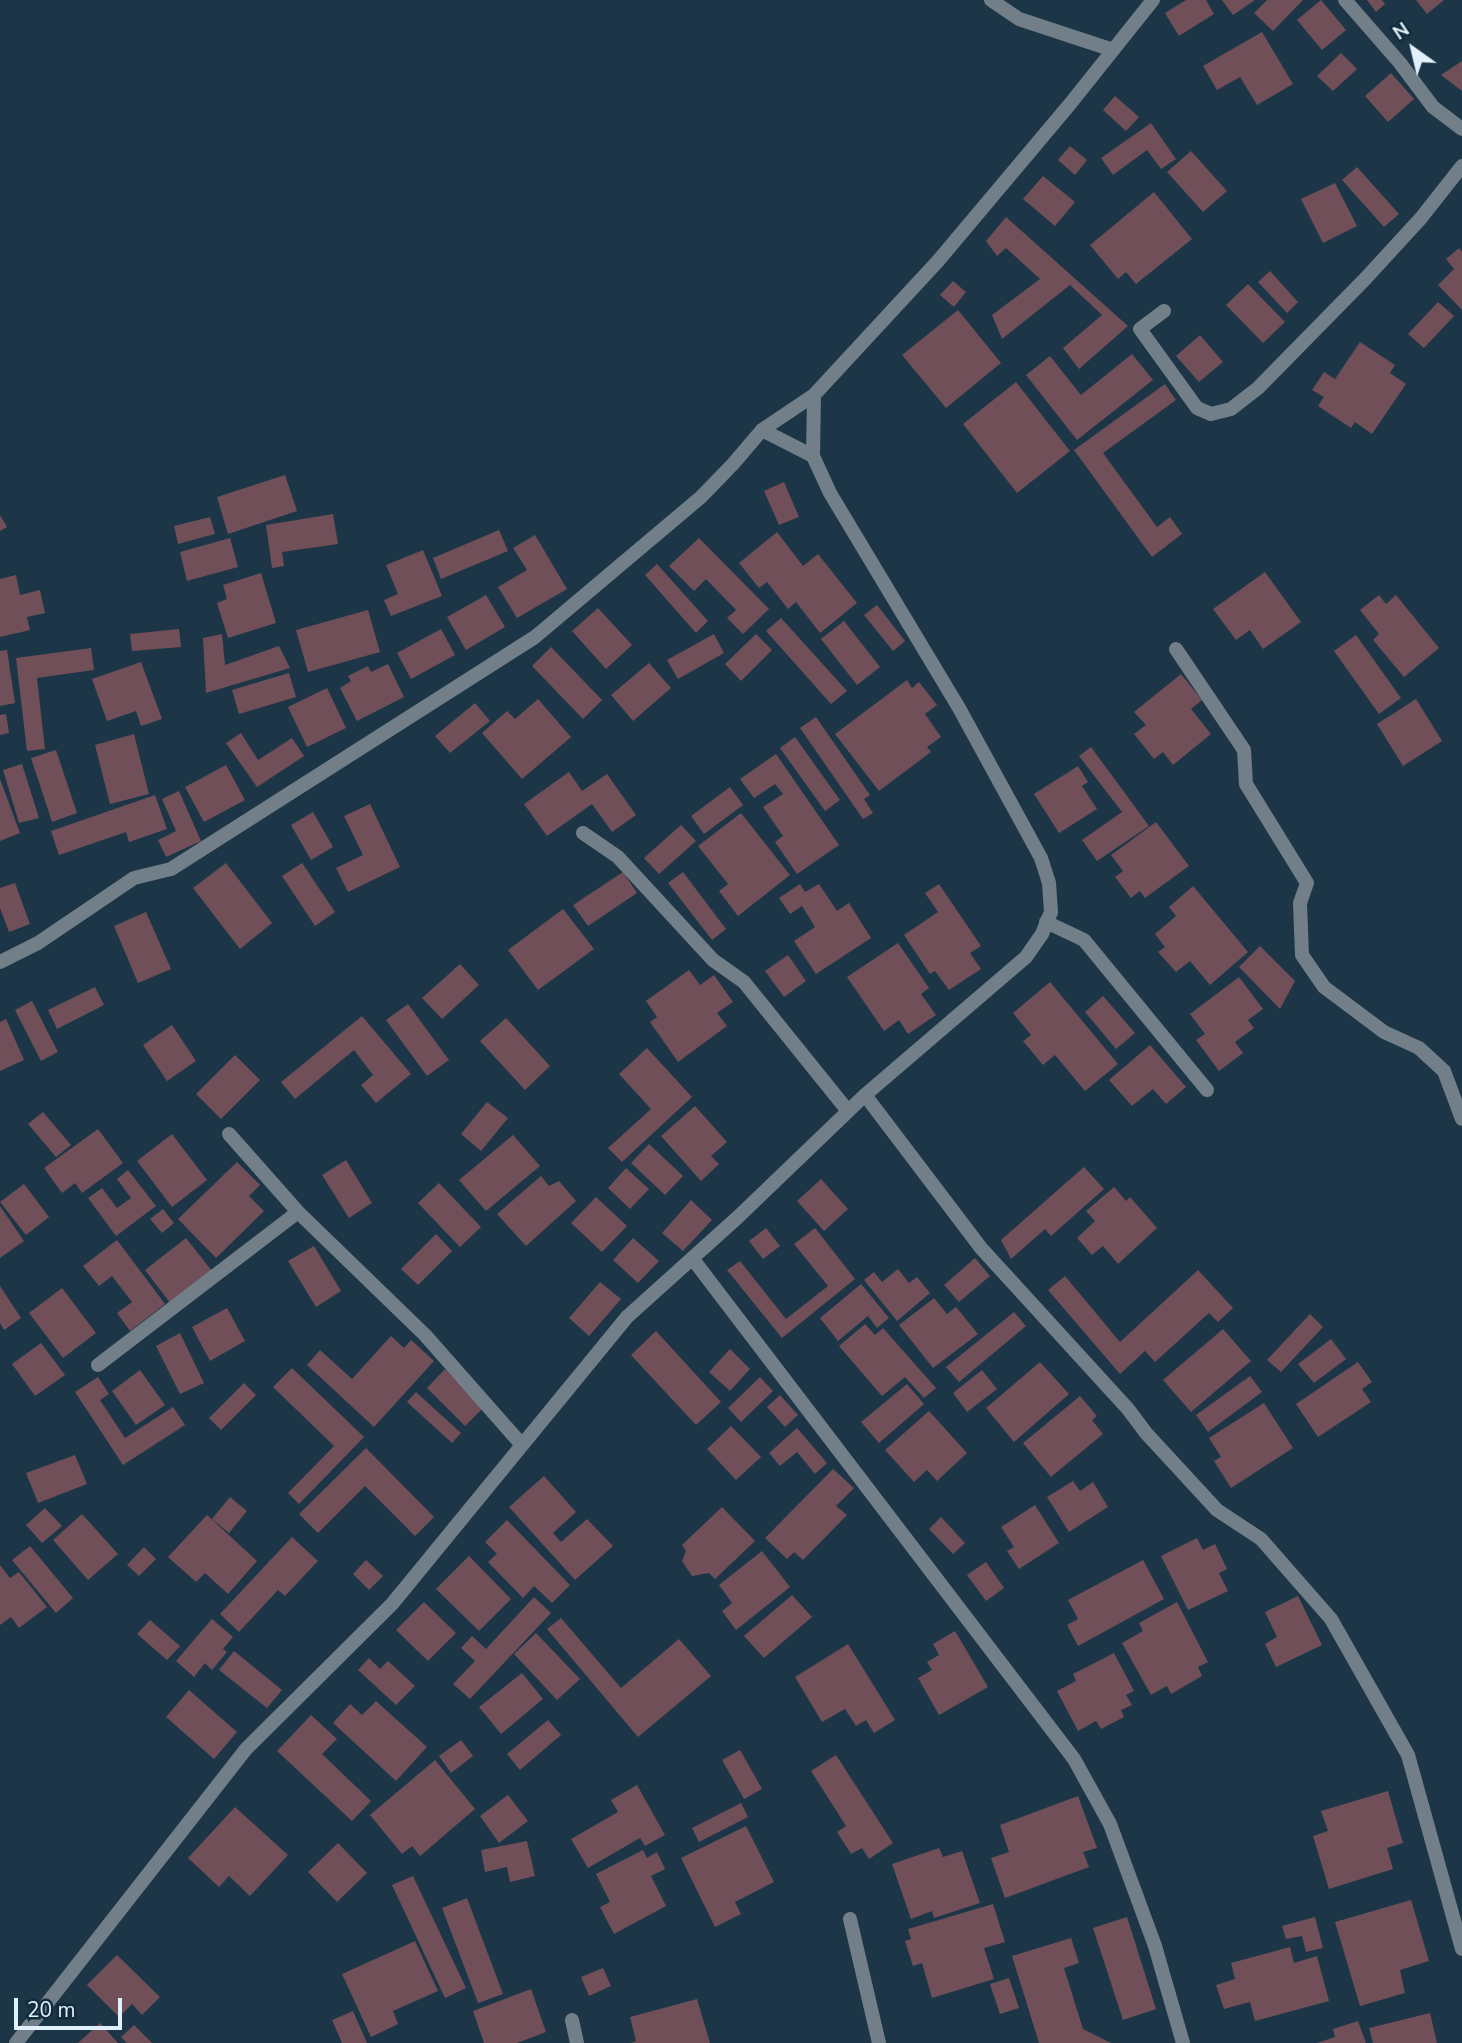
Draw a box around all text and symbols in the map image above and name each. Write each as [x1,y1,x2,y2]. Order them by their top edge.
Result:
north arrow [1378,14,1448,84]
text: N [1388,17,1414,46]
scale bar [18,1983,126,2027]
text: 20 m [27,1996,76,2024]

